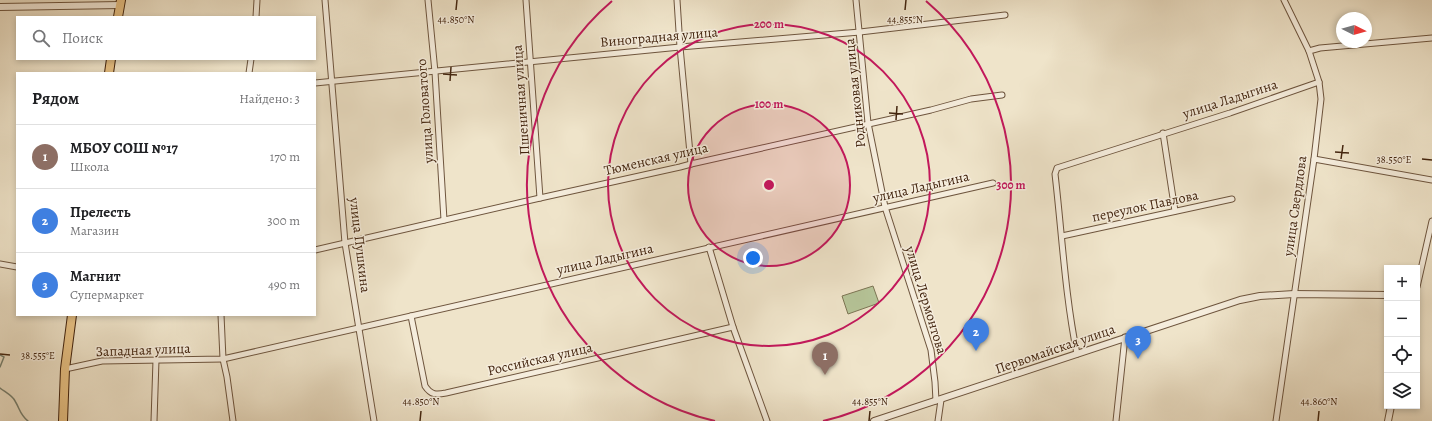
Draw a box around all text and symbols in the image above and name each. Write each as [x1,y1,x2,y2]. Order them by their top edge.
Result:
north arrow [1336,12,1372,48]
text: 44.850°N [438,13,474,26]
text: 44.855°N [887,13,923,26]
search box [16,16,316,60]
text: 200 m [754,16,784,32]
street label: Виноградная улица [599,22,719,52]
icon: search [30,27,52,49]
text: Поиск [62,28,103,48]
street label: Родниковая улица [840,37,870,149]
street label: Пшеничная улица [508,44,534,156]
street label: улица Головатого [412,58,438,165]
street label: улица Ладыгина [1179,75,1280,124]
text: Рядом [32,87,79,110]
text: Найдено: 3 [239,90,300,107]
text: 100 m [755,96,783,112]
text: МБОУ СОШ №17 [70,138,178,158]
street label: Тюменская улица [602,138,710,180]
text: 1 [43,148,47,165]
text: 170 m [270,148,300,165]
text: 38.550°E [1377,153,1412,166]
street label: улица Свердлова [1278,154,1312,259]
text: Школа [70,158,109,175]
street label: улица Ладыгина [870,167,972,208]
text: 300 m [996,177,1026,193]
centre of rings [762,178,776,192]
street label: переулок Павлова [1090,185,1201,227]
street label: улица Пушкина [345,195,375,294]
text: Прелесть [70,202,130,222]
text: 2 [42,212,48,229]
text: 300 m [267,212,300,229]
text: Магазин [70,222,119,239]
street label: улица Ладыгина [554,239,656,280]
street label: улица Лермонтова [900,243,952,357]
your location [743,248,763,268]
map controls [1384,265,1420,409]
button: + [1384,265,1420,301]
text: Магнит [70,266,121,286]
text: 3 [42,276,48,293]
text: 490 m [268,276,300,293]
text: Супермаркет [70,286,144,303]
button: − [1384,301,1420,337]
pin: 2 [963,318,989,351]
street label: Первомайская улица [992,319,1118,378]
pin: 3 [1125,326,1151,359]
button: locate [1384,337,1420,373]
street label: Российская улица [486,338,595,380]
street label: Западная улица [95,339,191,361]
pin: 1 [812,342,838,375]
text: 38.555°E [21,349,55,362]
button: layers [1384,373,1420,409]
text: 44.850°N [403,395,439,408]
text: 44.855°N [852,395,888,408]
text: 44.860°N [1300,395,1338,408]

